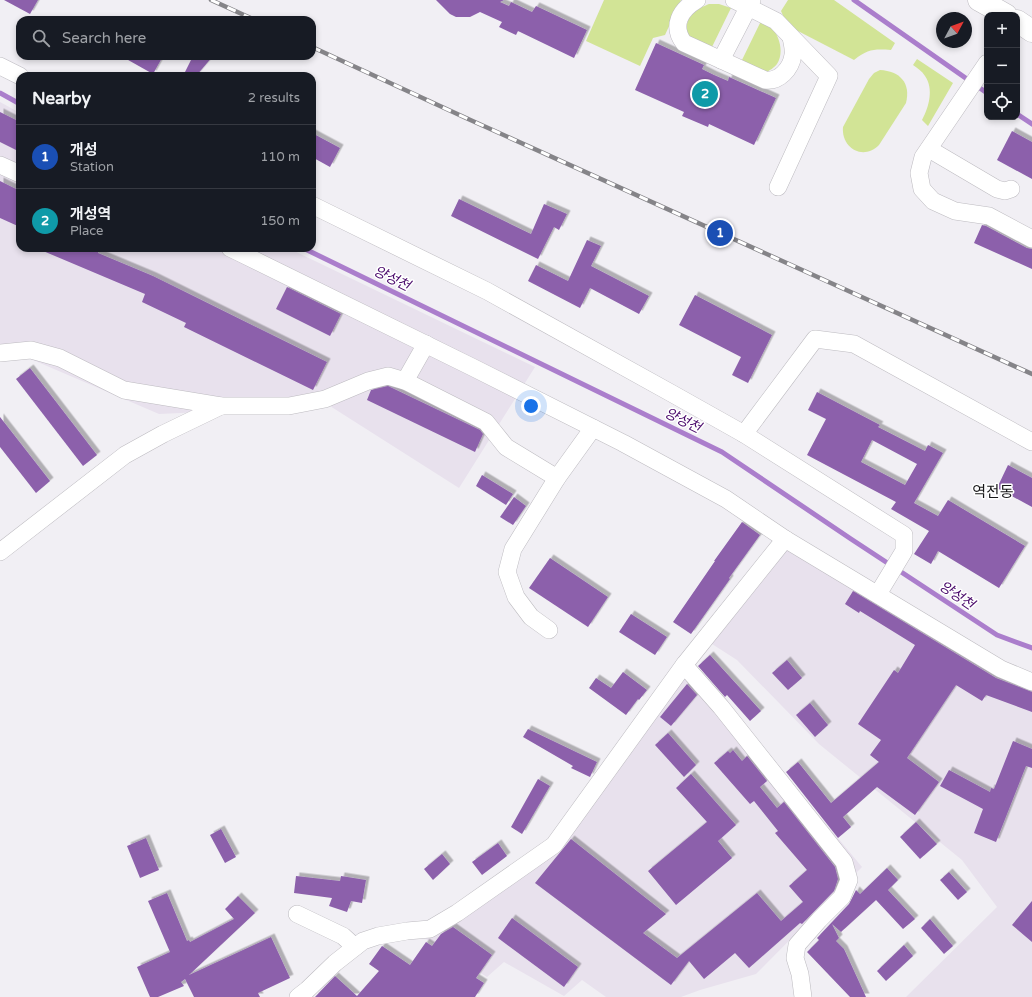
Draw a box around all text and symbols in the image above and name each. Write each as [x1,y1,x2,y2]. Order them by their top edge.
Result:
north arrow [936,12,972,48]
map controls [984,12,1020,120]
button: + [984,12,1020,48]
search box [16,16,316,60]
icon: search [30,27,52,49]
text: Search here [62,29,146,47]
button: − [984,48,1020,84]
pin: 2 [692,79,718,109]
button: locate [984,84,1020,120]
text: Nearby [32,88,91,109]
text: 2 results [248,90,300,106]
text: 개성 [70,141,98,159]
text: 1 [41,149,49,165]
text: 110 m [260,149,300,165]
text: Station [70,159,114,175]
text: 개성역 [70,205,111,223]
text: 2 [41,213,49,229]
text: 150 m [260,213,300,229]
pin: 1 [707,218,733,248]
text: Place [70,223,103,239]
water label: 양성천 [371,262,414,295]
your location [521,396,541,416]
water label: 양성천 [662,404,705,437]
district label: 역전동 [972,483,1014,501]
water label: 양성천 [936,578,978,614]

